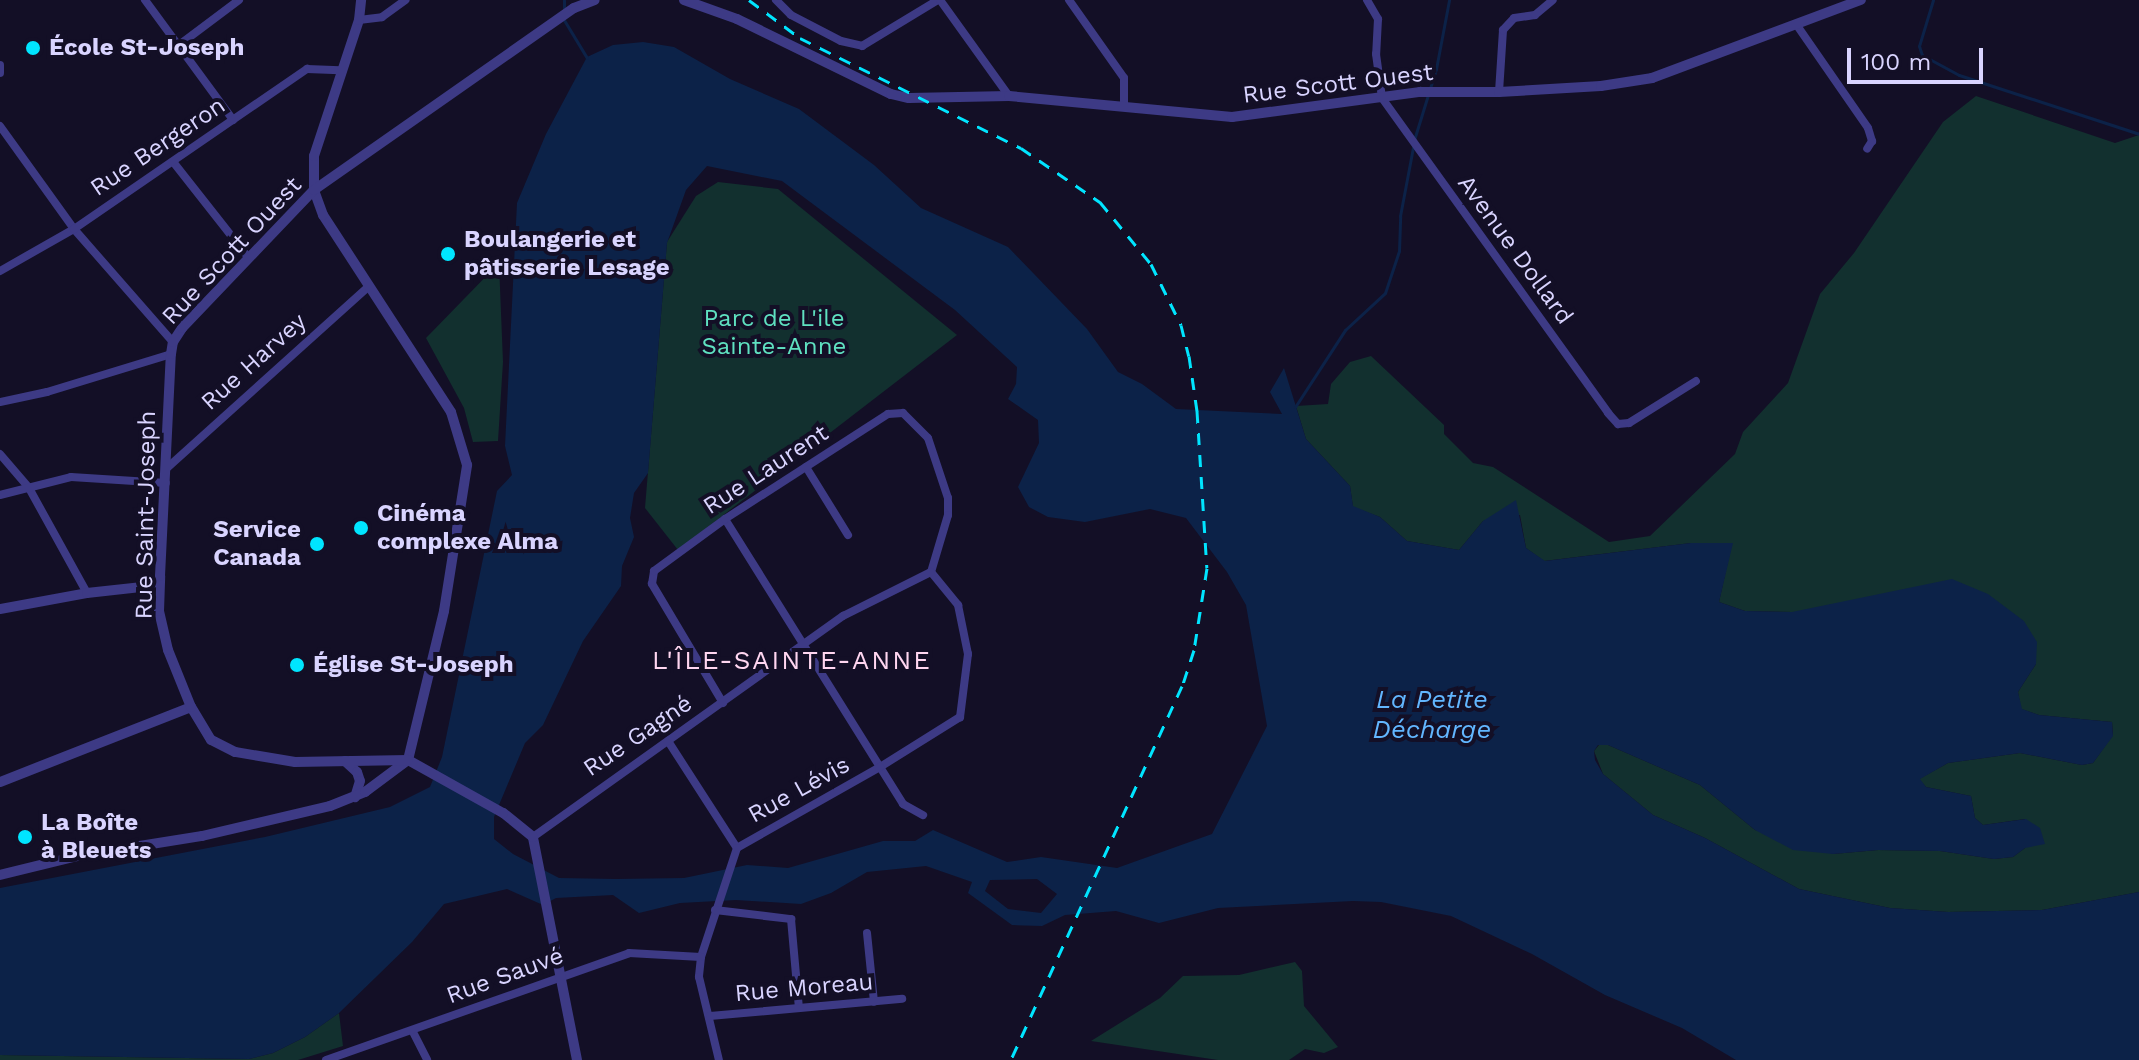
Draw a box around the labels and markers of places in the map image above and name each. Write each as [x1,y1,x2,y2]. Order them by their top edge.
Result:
place label: École St-Joseph [49,34,244,62]
marker: École St-Joseph [24,39,42,57]
place label: Boulangerie et pâtisserie Lesage [464,226,670,282]
marker: Boulangerie et pâtisserie Lesage [439,245,457,263]
place label: Cinéma complexe Alma [377,500,559,556]
place label: Service Canada [213,516,301,572]
marker: Cinéma complexe Alma [352,519,370,537]
marker: Service Canada [308,535,326,553]
place label: Église St-Joseph [313,651,514,679]
marker: Église St-Joseph [288,656,306,674]
place label: La Boîte à Bleuets [41,809,152,865]
marker: La Boîte à Bleuets [16,828,34,846]

